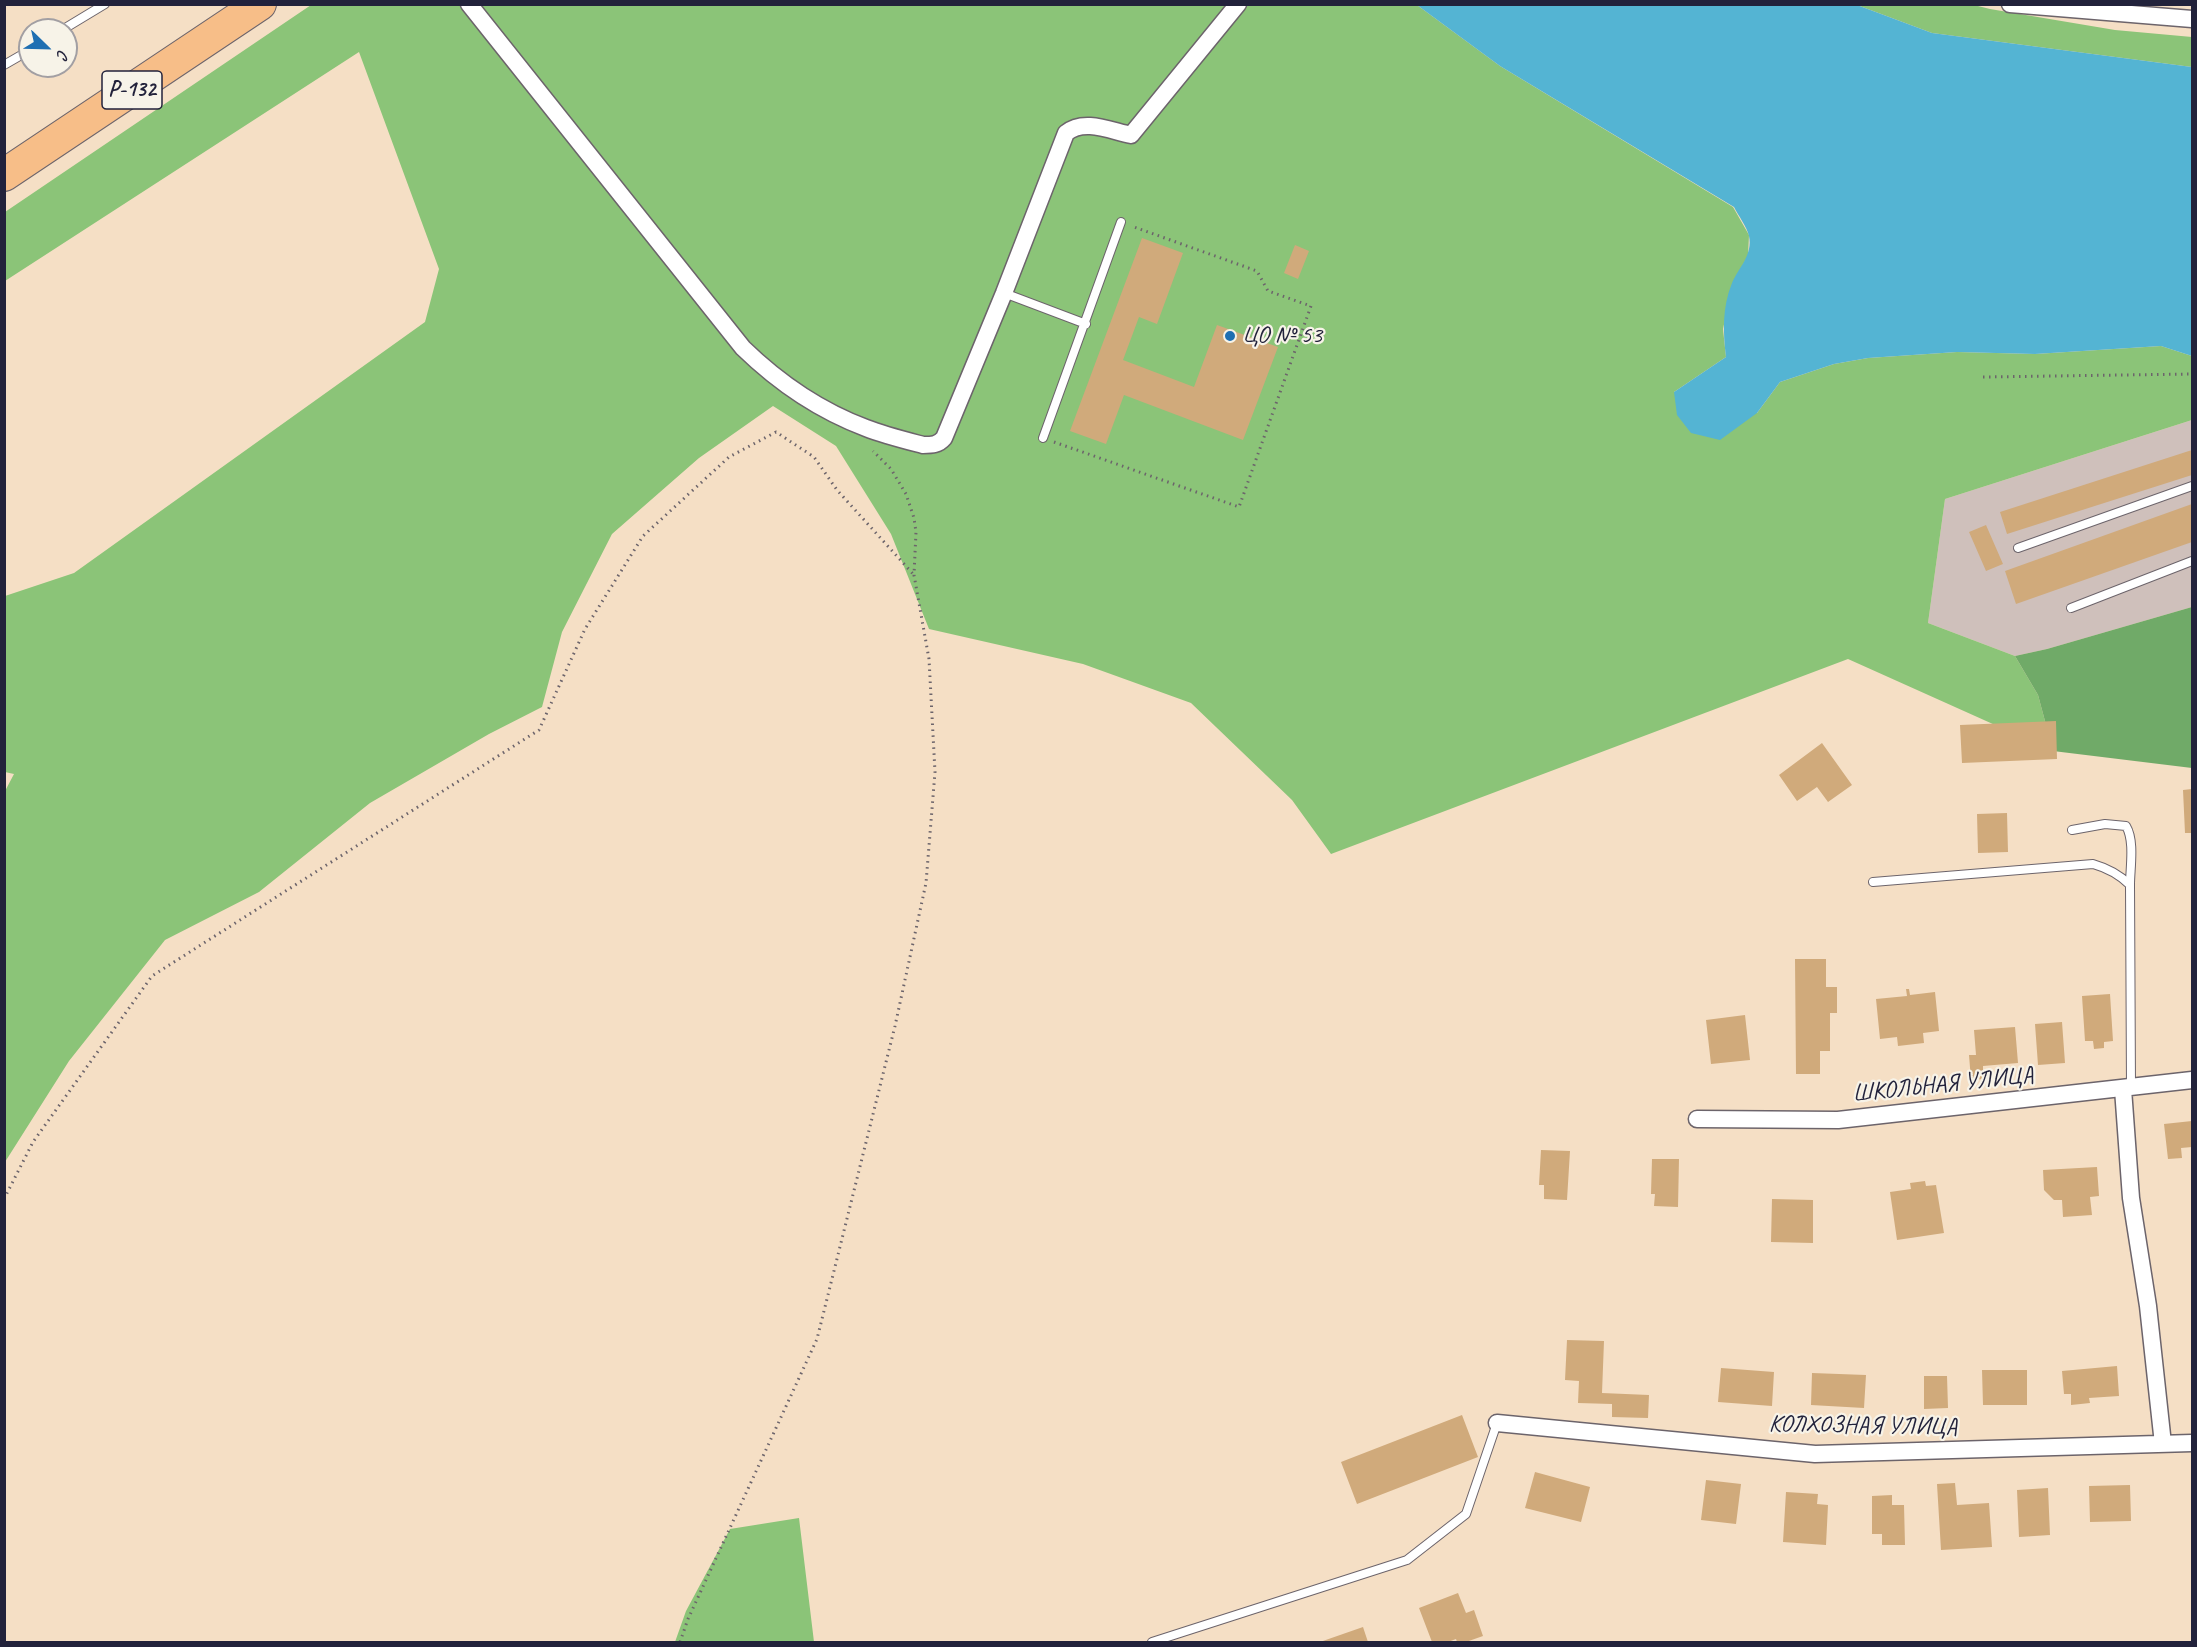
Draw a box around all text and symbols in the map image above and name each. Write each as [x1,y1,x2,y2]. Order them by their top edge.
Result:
north arrow [18,18,78,78]
text: С [52,47,73,62]
road number: Р-132 [102,71,162,109]
place label: ЦО № 53 [1242,322,1322,350]
marker: ЦО № 53 [1223,329,1237,343]
street label: ШКОЛЬНАЯ УЛИЦА [1851,1061,2035,1109]
street label: КОЛХОЗНАЯ УЛИЦА [1769,1410,1957,1442]

